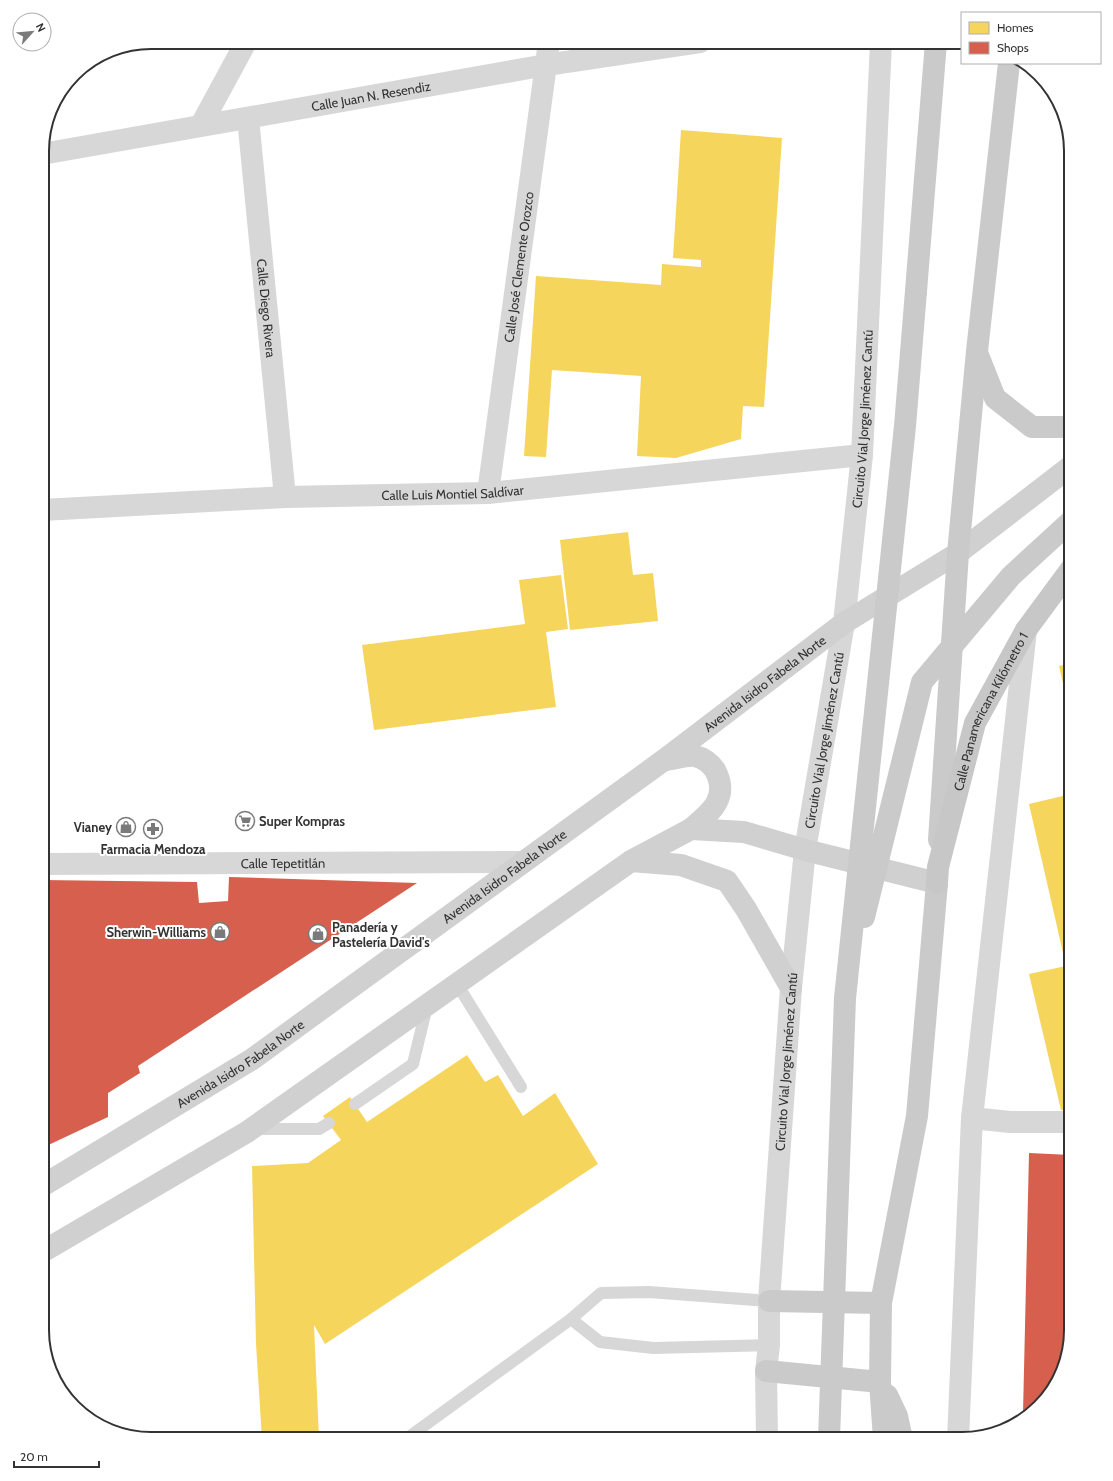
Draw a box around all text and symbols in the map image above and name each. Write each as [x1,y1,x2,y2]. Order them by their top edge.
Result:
north arrow [12,12,52,52]
legend [961,12,1101,64]
text: Homes [997,20,1034,35]
text: N [33,21,49,34]
text: Shops [997,40,1029,55]
street label: Calle Juan N. Resendiz [310,78,432,114]
street label: Calle José Clemente Orozco [500,191,537,343]
street label: Calle Diego Rivera [254,258,279,359]
street label: Circuito Vial Jorge Jiménez Cantú [848,329,876,509]
street label: Calle Luis Montiel Saldívar [381,481,525,503]
street label: Calle Panamericana Kilómetro 1 [950,629,1031,792]
street label: Avenida Isidro Fabela Norte [700,632,829,735]
street label: Circuito Vial Jorge Jiménez Cantú [801,651,847,830]
supermarket icon: Super Kompras [234,810,256,832]
place label: Super Kompras [259,813,346,829]
shop icon: Vianey [115,816,137,838]
pharmacy icon: Farmacia Mendoza [142,818,164,840]
place label: Vianey [74,819,112,835]
street label: Avenida Isidro Fabela Norte [439,826,570,926]
place label: Farmacia Mendoza [100,841,206,857]
street label: Calle Tepetitlán [241,855,325,871]
place label: Panadería y Pastelería David's [332,919,430,950]
shop icon: Sherwin-Williams [209,921,231,943]
shop icon: Panadería y Pastelería David's [307,923,329,945]
place label: Sherwin-Williams [107,924,206,940]
street label: Circuito Vial Jorge Jiménez Cantú [772,972,801,1151]
street label: Avenida Isidro Fabela Norte [173,1016,307,1111]
scale bar [14,1443,99,1469]
text: 20 m [20,1449,48,1464]

